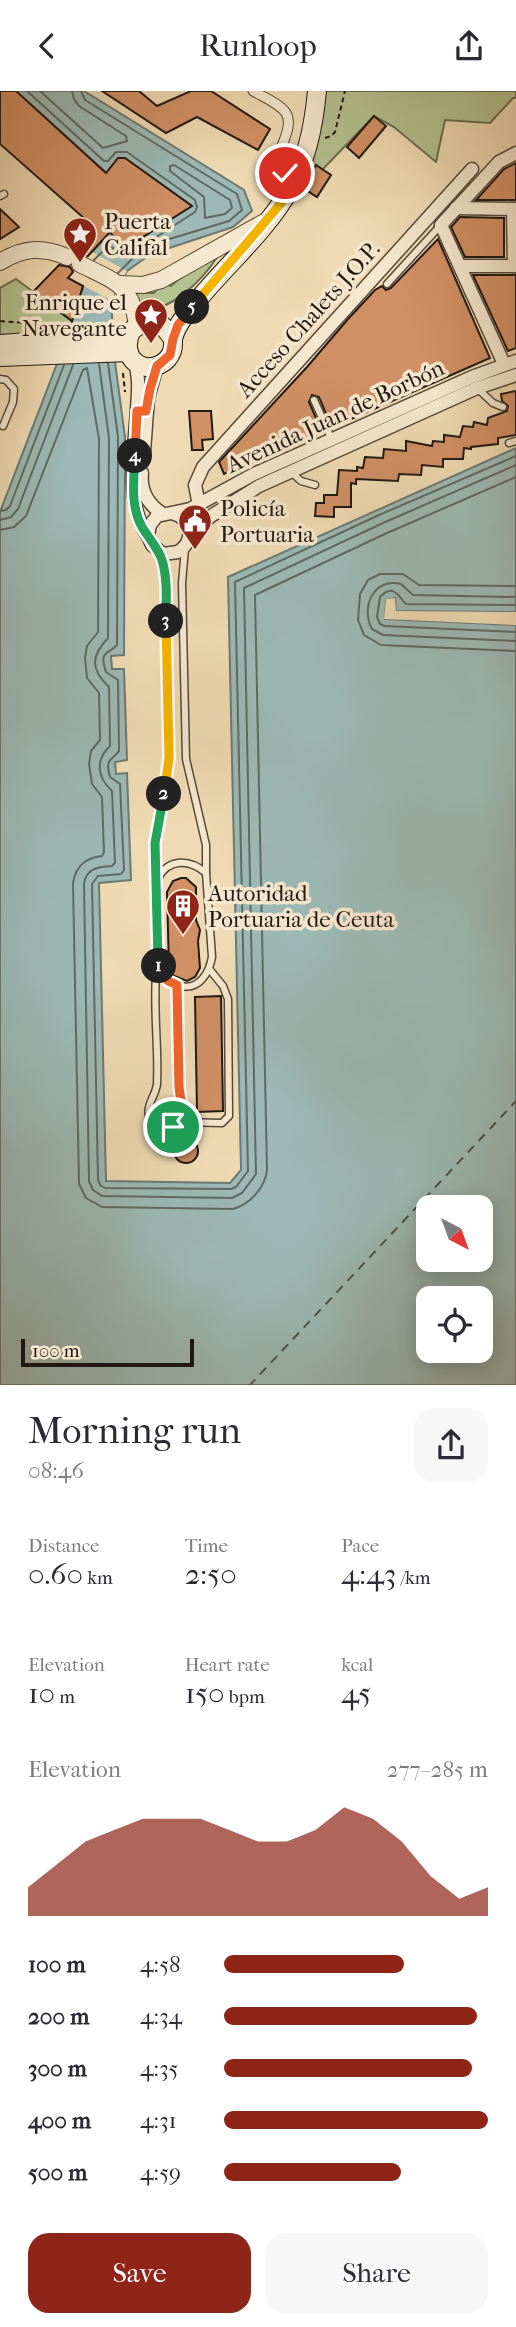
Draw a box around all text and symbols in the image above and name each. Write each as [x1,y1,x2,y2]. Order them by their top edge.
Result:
icon: back [28,27,66,65]
text: Runloop [199,27,317,64]
icon: share [450,27,488,65]
pin [255,143,315,203]
icon: check [266,154,304,192]
place label: Puerta Califal [104,208,171,261]
place icon: Puerta Califal [61,215,99,264]
street label: Acceso Chalets J.O.P. [231,236,386,404]
place label: Enrique el Navegante [22,289,128,342]
pin: 5 [174,289,210,325]
text: 5 [187,295,196,317]
place icon: Enrique el Navegante [132,296,170,345]
street label: Avenida Juan de Borbón [221,354,449,479]
pin: 4 [118,439,152,473]
text: 4 [129,444,140,466]
place label: Policía Portuaria [220,495,314,548]
public building icon: Policía Portuaria [176,502,214,551]
pin: 3 [148,603,184,639]
text: 3 [162,609,169,631]
pin: 2 [146,777,182,811]
text: 2 [159,782,168,804]
place label: Autoridad Portuaria de Ceuta [207,880,395,933]
building icon: Autoridad Portuaria de Ceuta [164,887,202,936]
pin: 1 [142,949,176,983]
text: 1 [155,954,162,976]
pin [143,1097,203,1157]
icon: arrive [154,1108,192,1146]
north arrow [416,1195,494,1272]
map controls [416,1195,493,1363]
button: locate [416,1286,493,1363]
scale bar [21,1337,194,1368]
text: 100 m [32,1340,80,1362]
text: Morning run [28,1408,241,1453]
button: share [414,1408,488,1482]
text: 08:46 [28,1457,84,1484]
text: Distance [28,1535,99,1557]
text: Time [185,1535,228,1557]
text: Pace [341,1535,379,1557]
text: 0.60 [28,1557,83,1592]
text: 2:50 [185,1557,237,1592]
text: 4:43 [341,1557,396,1592]
text: km [83,1567,113,1589]
text: /km [396,1567,431,1589]
text: Elevation [28,1654,105,1676]
text: Heart rate [185,1654,270,1676]
text: kcal [341,1654,373,1676]
text: 10 [28,1676,55,1711]
text: 150 [185,1676,225,1711]
text: 45 [341,1676,371,1711]
text: m [55,1686,75,1708]
text: bpm [225,1686,265,1708]
text: Elevation [28,1756,121,1783]
text: 277–285 m [387,1756,488,1783]
text: 100 m [28,1951,86,1978]
text: 4:58 [140,1951,181,1978]
text: 200 m [28,2003,89,2030]
text: 4:34 [140,2003,182,2030]
text: 300 m [28,2055,87,2082]
text: 4:35 [140,2055,179,2082]
text: 400 m [28,2107,91,2134]
text: 4:31 [140,2107,177,2134]
text: 500 m [28,2159,87,2186]
text: 4:59 [140,2159,181,2186]
button: Save [28,2233,251,2313]
button: Share [265,2233,488,2313]

